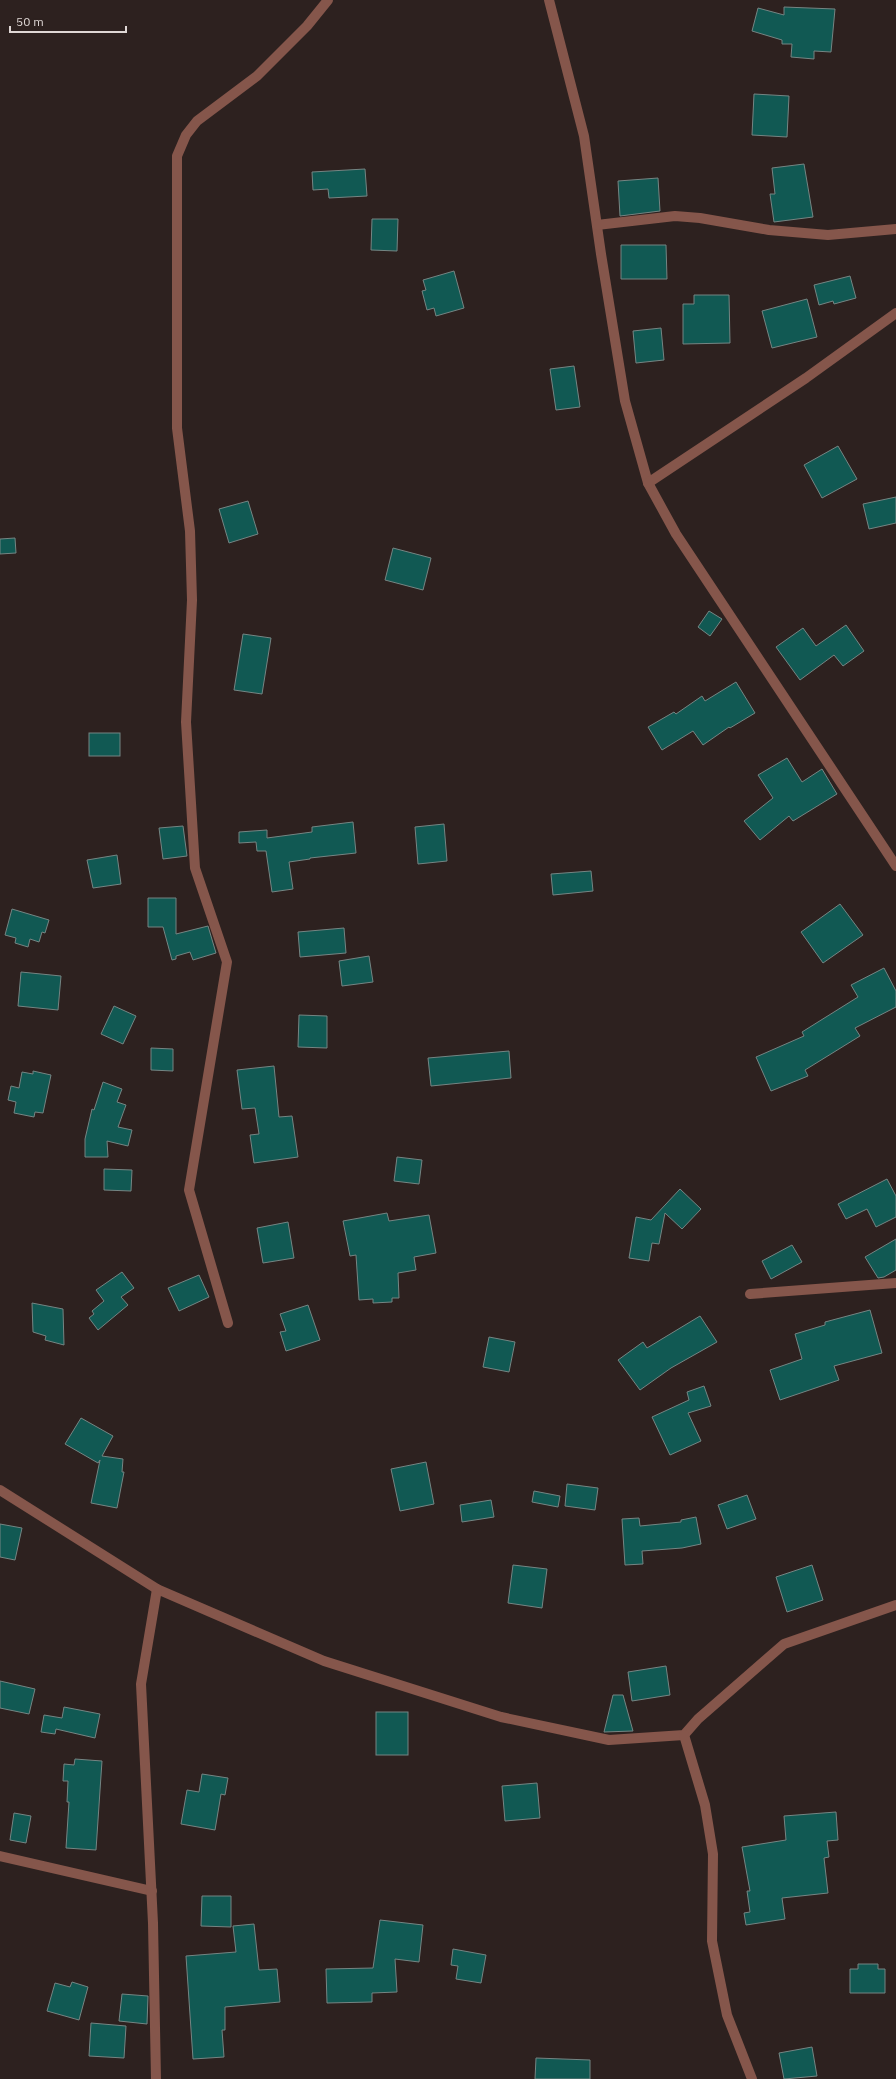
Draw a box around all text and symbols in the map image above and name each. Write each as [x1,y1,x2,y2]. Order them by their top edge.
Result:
scale bar [10,8,126,34]
text: 50 m [16,14,44,29]

